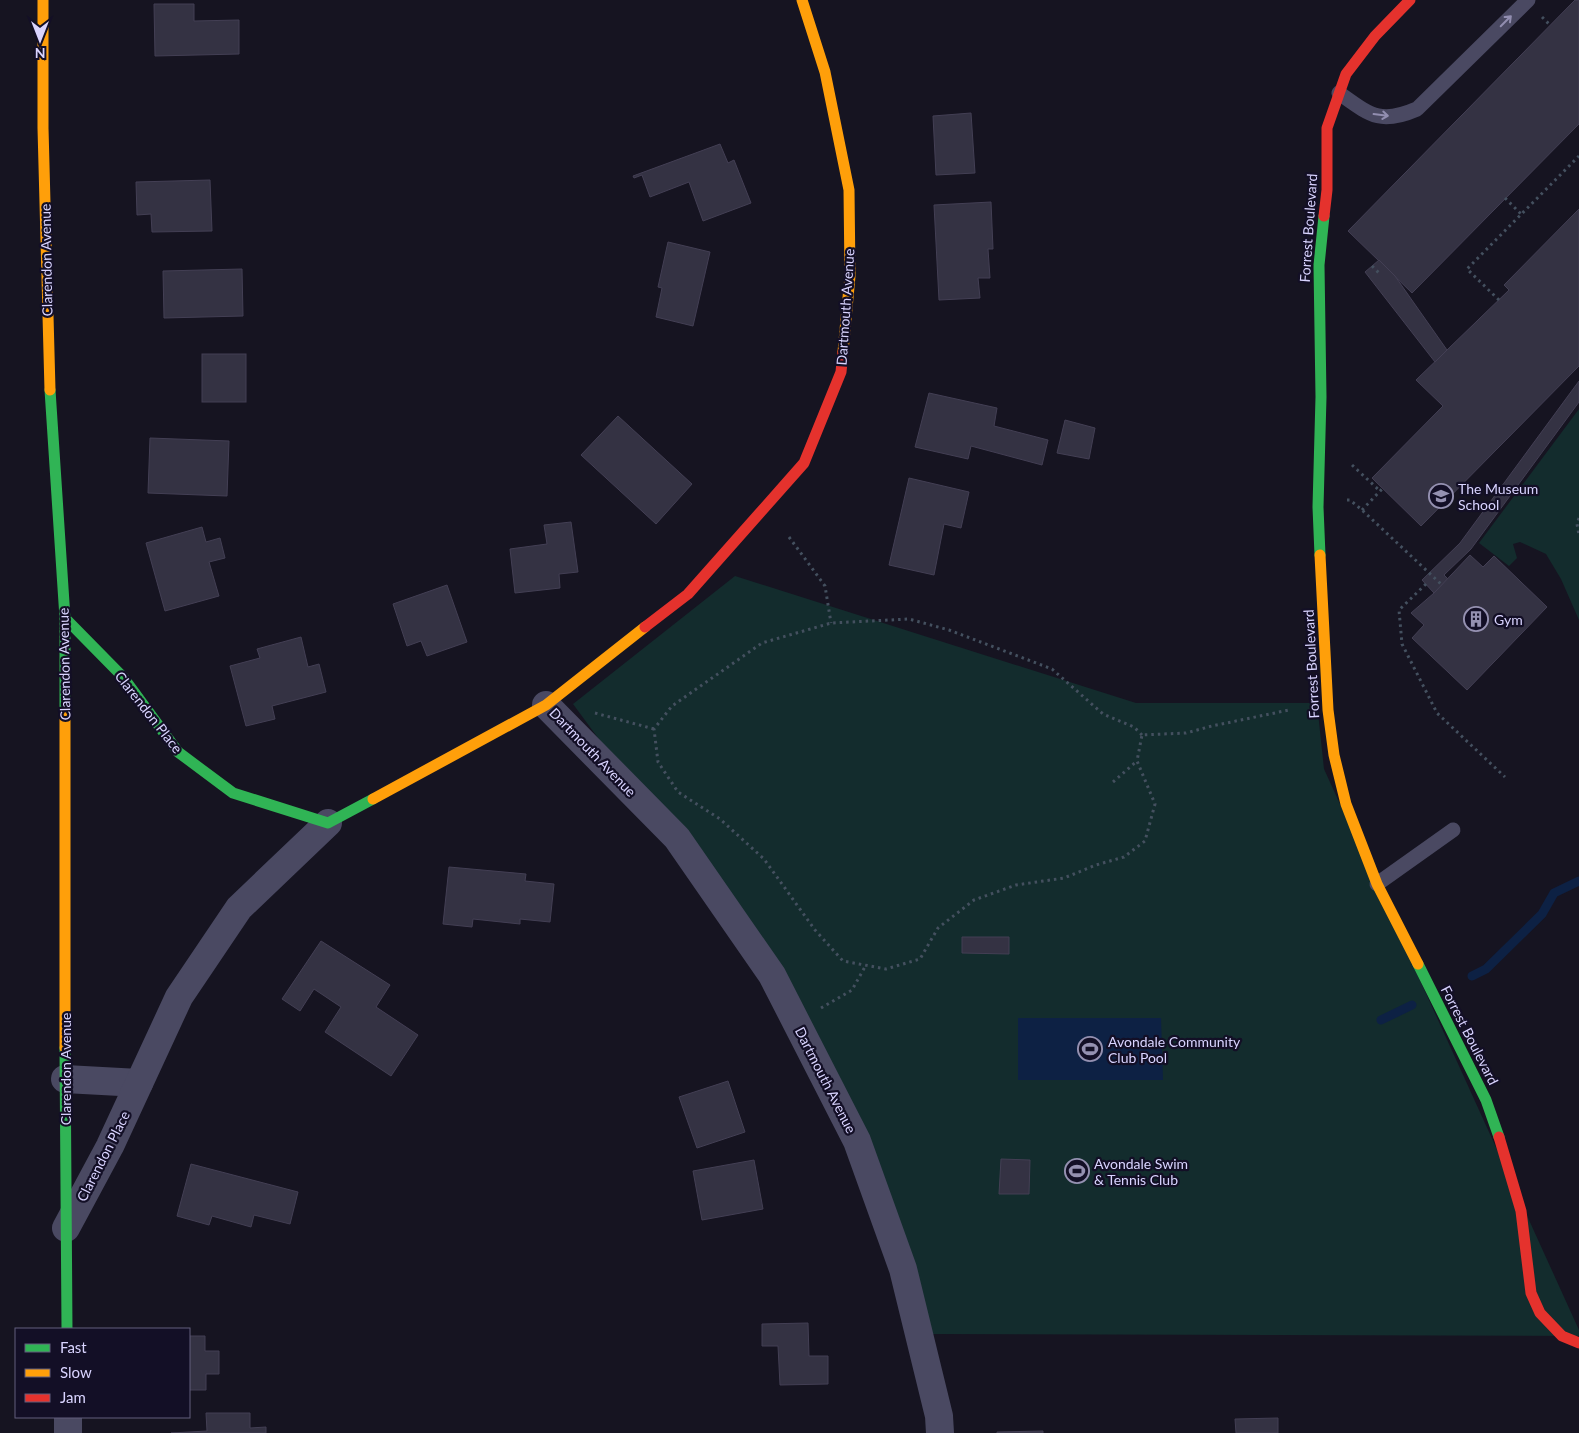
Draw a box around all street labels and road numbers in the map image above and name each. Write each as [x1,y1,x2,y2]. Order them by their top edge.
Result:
street label: Forrest Boulevard [1296,173,1320,283]
street label: Clarendon Avenue [37,204,55,316]
street label: Dartmouth Avenue [832,248,858,366]
street label: Clarendon Avenue [55,608,73,720]
street label: Forrest Boulevard [1300,609,1322,719]
street label: Clarendon Place [112,668,186,756]
street label: Dartmouth Avenue [546,704,640,800]
street label: Forrest Boulevard [1438,983,1502,1087]
street label: Clarendon Avenue [57,1013,74,1125]
street label: Dartmouth Avenue [792,1024,860,1136]
street label: Clarendon Place [73,1108,133,1204]

